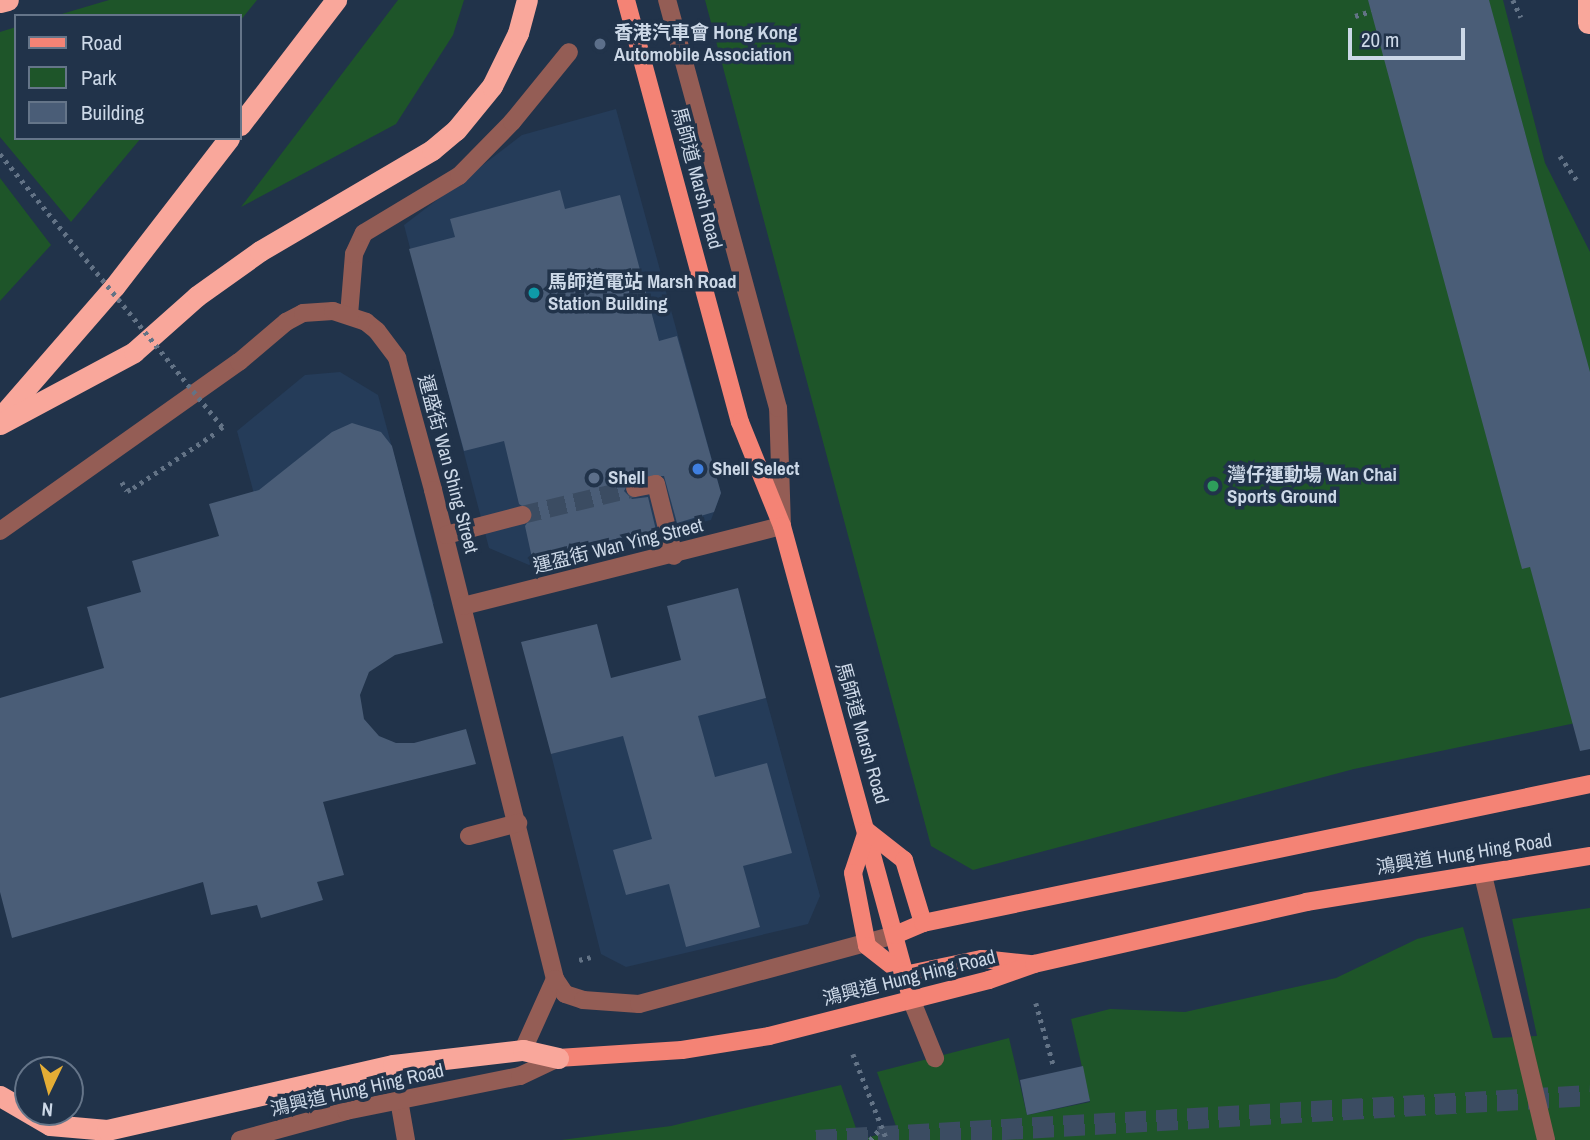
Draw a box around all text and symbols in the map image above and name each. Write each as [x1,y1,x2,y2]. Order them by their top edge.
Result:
legend [14,14,242,140]
scale bar [1352,14,1469,58]
place label: 香港汽車會 Hong Kong Automobile Association [614,22,797,66]
text: 20 m [1361,25,1399,54]
text: Road [81,28,122,57]
marker: 香港汽車會 Hong Kong Automobile Association [592,36,608,52]
text: Park [81,63,116,92]
text: Building [81,98,144,127]
street label: 馬師道 Marsh Road [667,104,727,252]
place label: 馬師道電站 Marsh Road Station Building [548,271,736,315]
marker: 馬師道電站 Marsh Road Station Building [526,285,542,301]
street label: 運盛街 Wan Shing Street [413,372,483,556]
place label: Shell Select [712,458,799,480]
marker: Shell Select [690,461,706,477]
place label: 灣仔運動場 Wan Chai Sports Ground [1227,464,1397,508]
place label: Shell [608,467,645,489]
marker: Shell [586,470,602,486]
marker: 灣仔運動場 Wan Chai Sports Ground [1205,478,1221,494]
street label: 運盈街 Wan Ying Street [531,514,705,578]
street label: 馬師道 Marsh Road [831,660,893,806]
street label: 鴻興道 Hung Hing Road [1375,829,1553,879]
street label: 鴻興道 Hung Hing Road [820,945,998,1011]
north arrow [14,1056,84,1126]
street label: 鴻興道 Hung Hing Road [268,1059,446,1121]
text: N [41,1096,54,1123]

